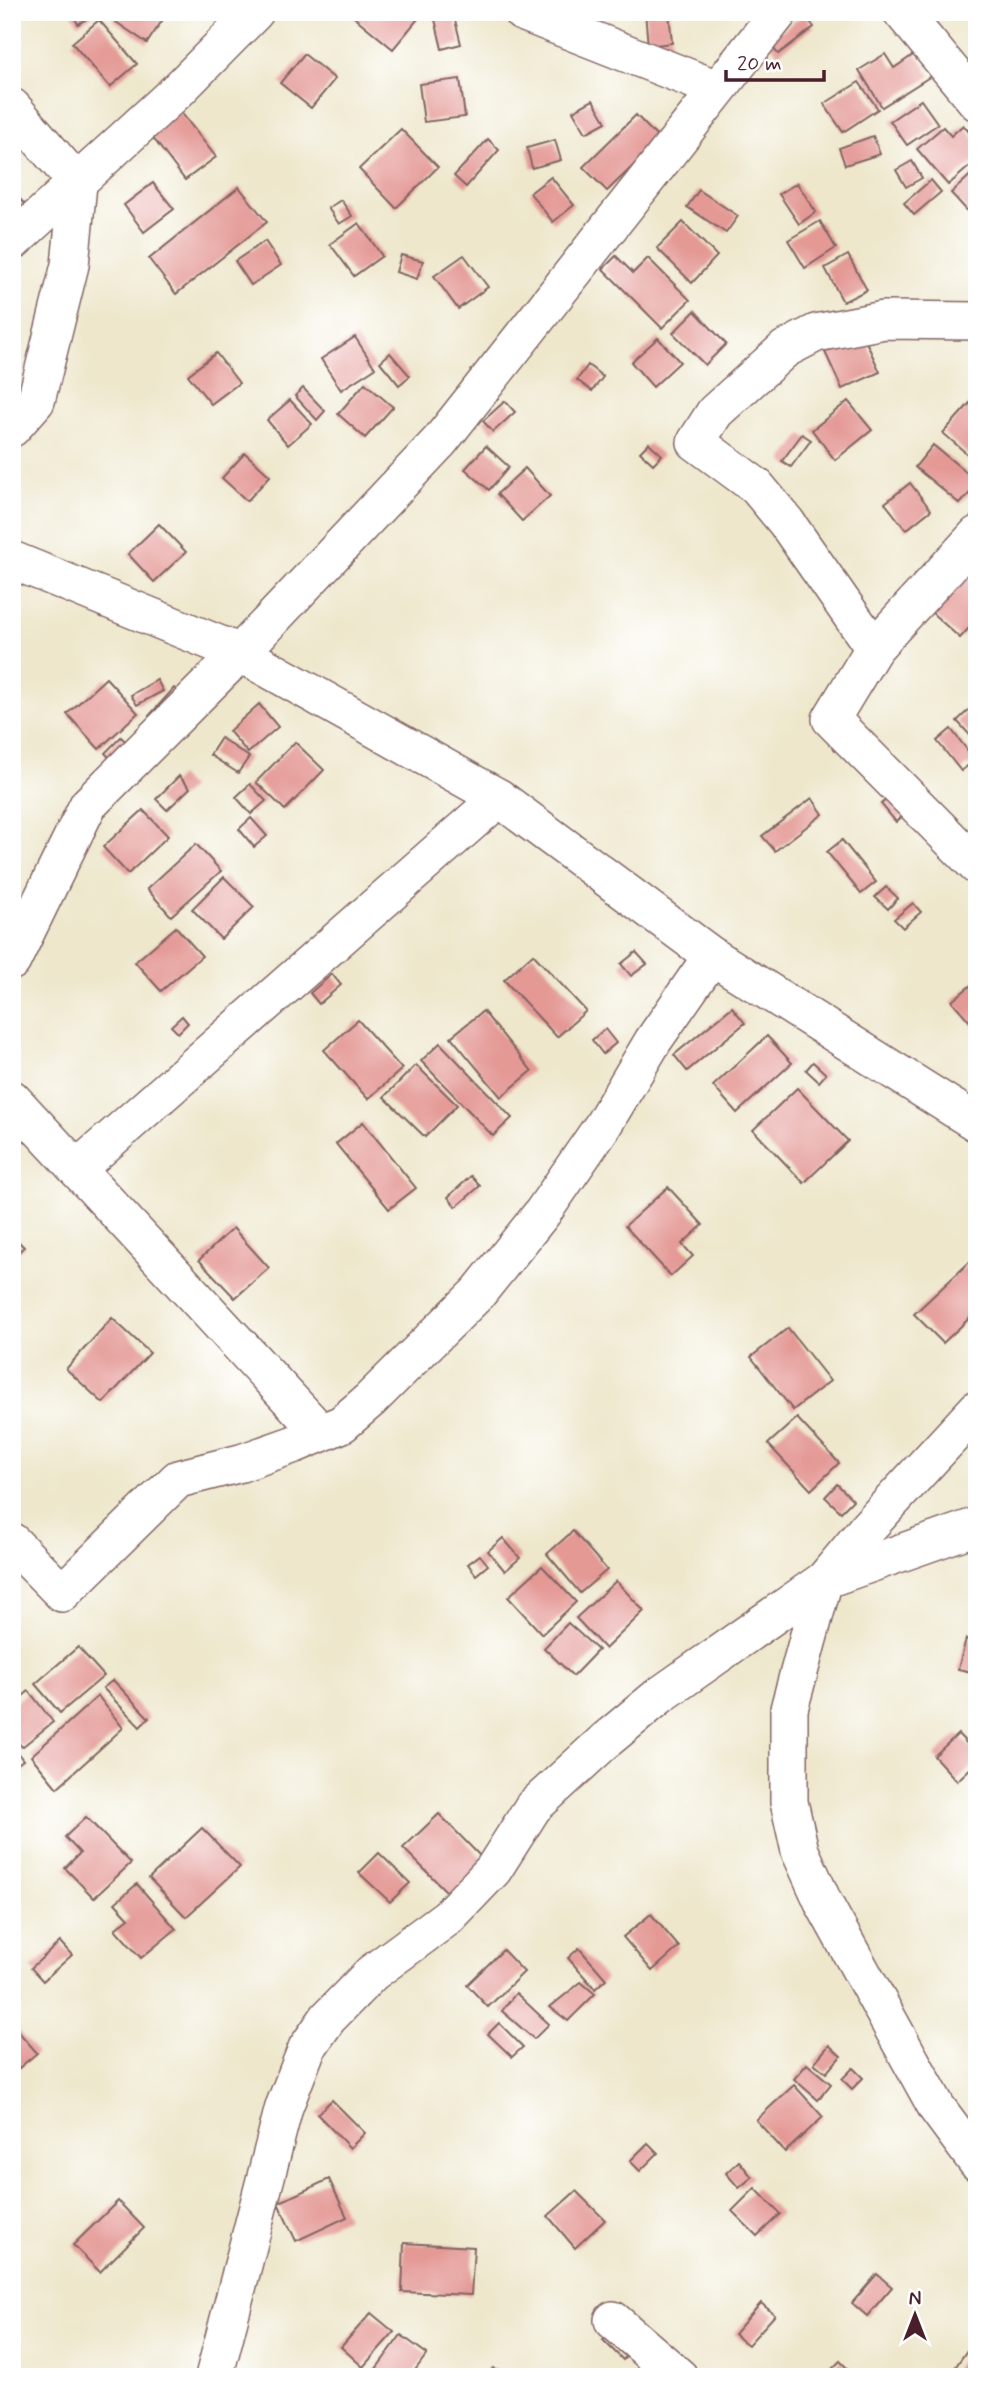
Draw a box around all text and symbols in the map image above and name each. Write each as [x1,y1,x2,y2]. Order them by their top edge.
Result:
scale bar [726,38,824,82]
text: 20 m [737,50,782,78]
north arrow [880,2280,950,2350]
text: N [909,2287,921,2312]

